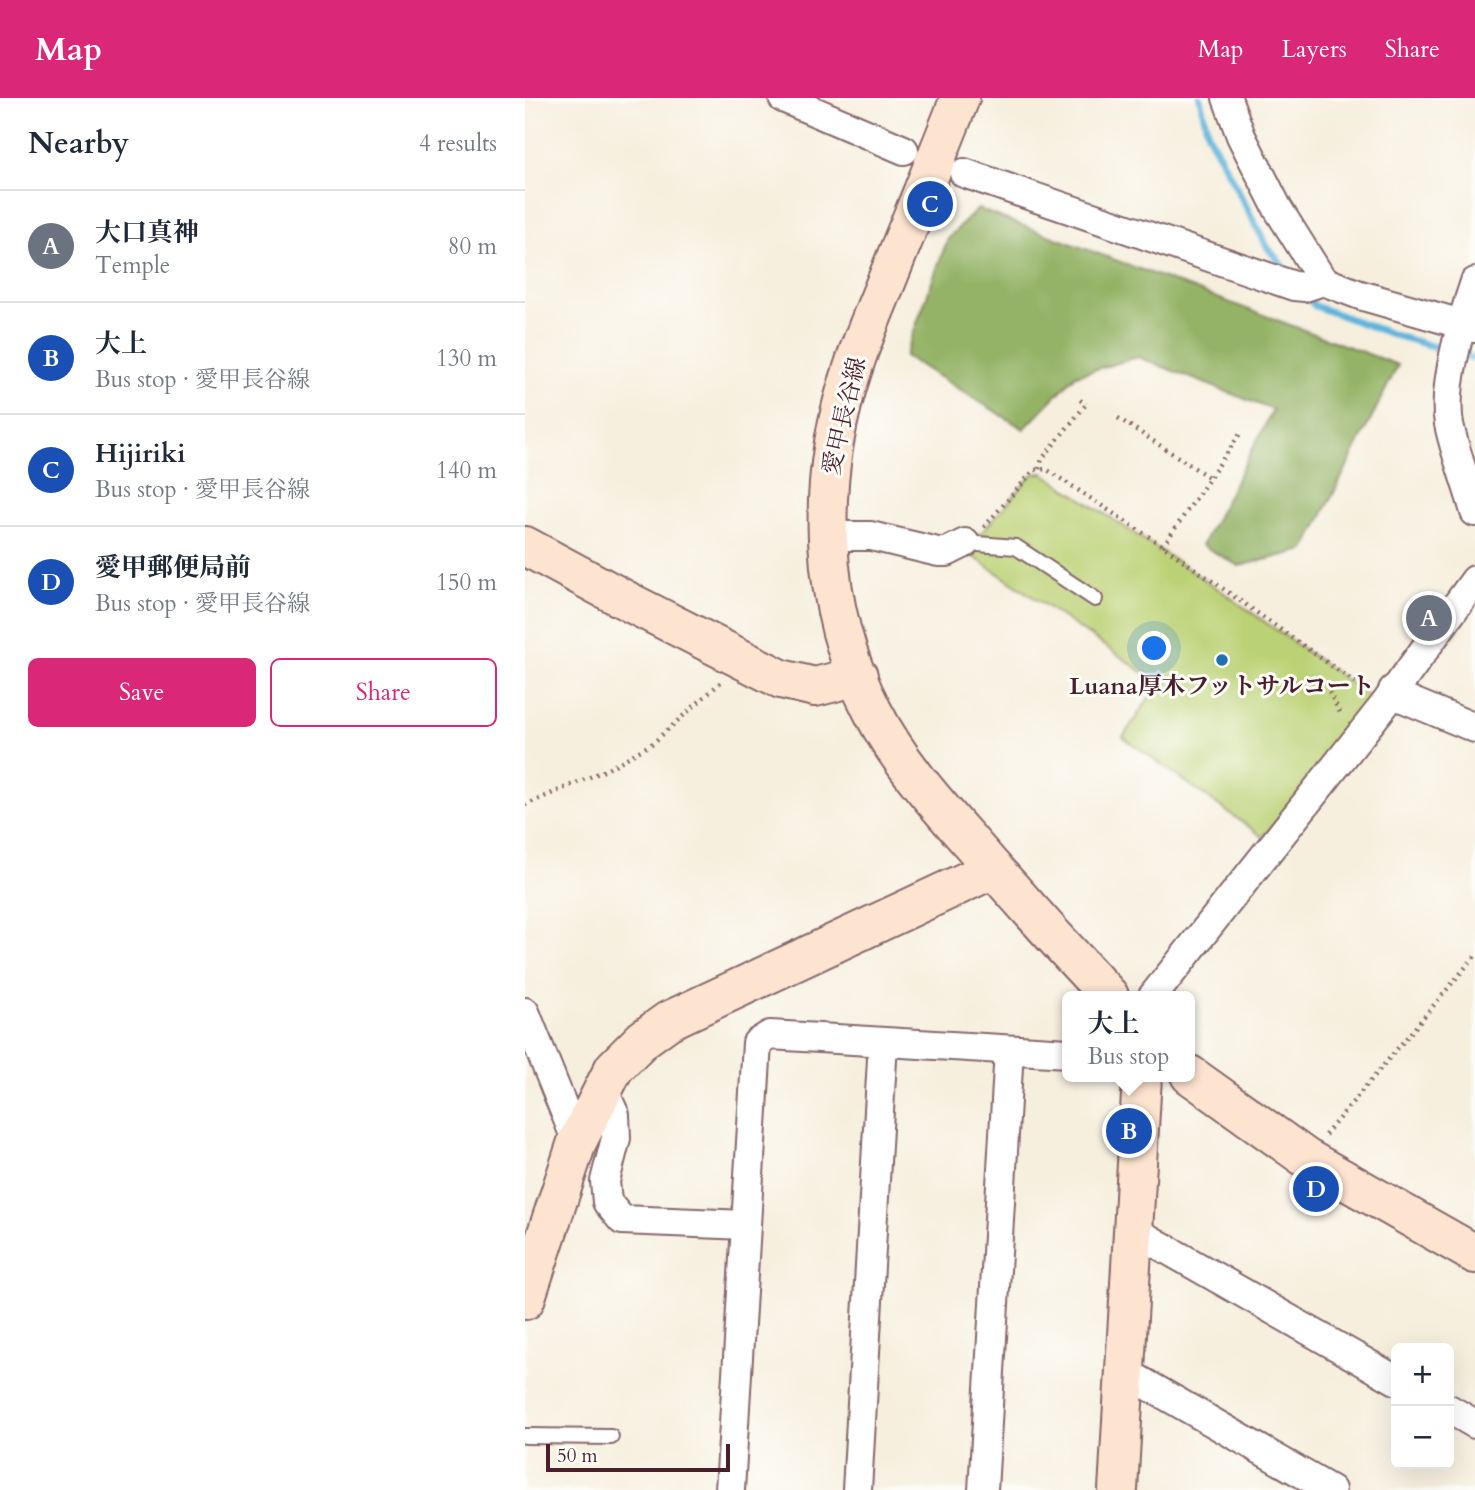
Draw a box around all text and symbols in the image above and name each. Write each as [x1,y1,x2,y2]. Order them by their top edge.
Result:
text: Map [35,27,102,72]
text: Map [1198,33,1244,66]
text: Layers [1282,33,1347,66]
text: Share [1385,33,1440,66]
text: Nearby [28,123,129,164]
text: 4 results [419,128,497,159]
pin: C [907,178,953,230]
text: 大口真神 [95,215,199,250]
text: A [42,231,60,262]
text: 80 m [448,231,497,262]
text: Temple [95,250,170,281]
text: 大上 [95,326,147,361]
text: B [43,343,59,374]
text: 130 m [436,343,497,374]
street label: 愛甲長谷線 [815,354,874,478]
text: Bus stop · 愛甲長谷線 [95,364,310,395]
text: Hijiriki [95,436,185,471]
text: C [42,455,60,486]
text: 140 m [436,455,497,486]
text: Bus stop · 愛甲長谷線 [95,474,310,505]
text: 愛甲郵便局前 [95,550,251,585]
text: D [41,567,61,598]
text: 150 m [436,567,497,598]
text: Bus stop · 愛甲長谷線 [95,588,310,619]
pin: A [1406,592,1452,644]
your location [1137,631,1171,665]
marker: Luana厚木フットサルコート [1214,652,1230,668]
button: Save [28,658,256,727]
button: Share [270,658,497,727]
place label: Luana厚木フットサルコート [1069,670,1375,703]
popup [1062,991,1195,1082]
text: 大上 [1088,1006,1140,1041]
text: Bus stop [1088,1041,1169,1072]
pin: B [1106,1105,1152,1157]
pin: D [1293,1163,1339,1215]
map controls [1391,1343,1454,1469]
button: + [1391,1343,1454,1406]
button: − [1391,1406,1454,1469]
scale bar [546,1441,730,1473]
text: 50 m [557,1443,598,1469]

